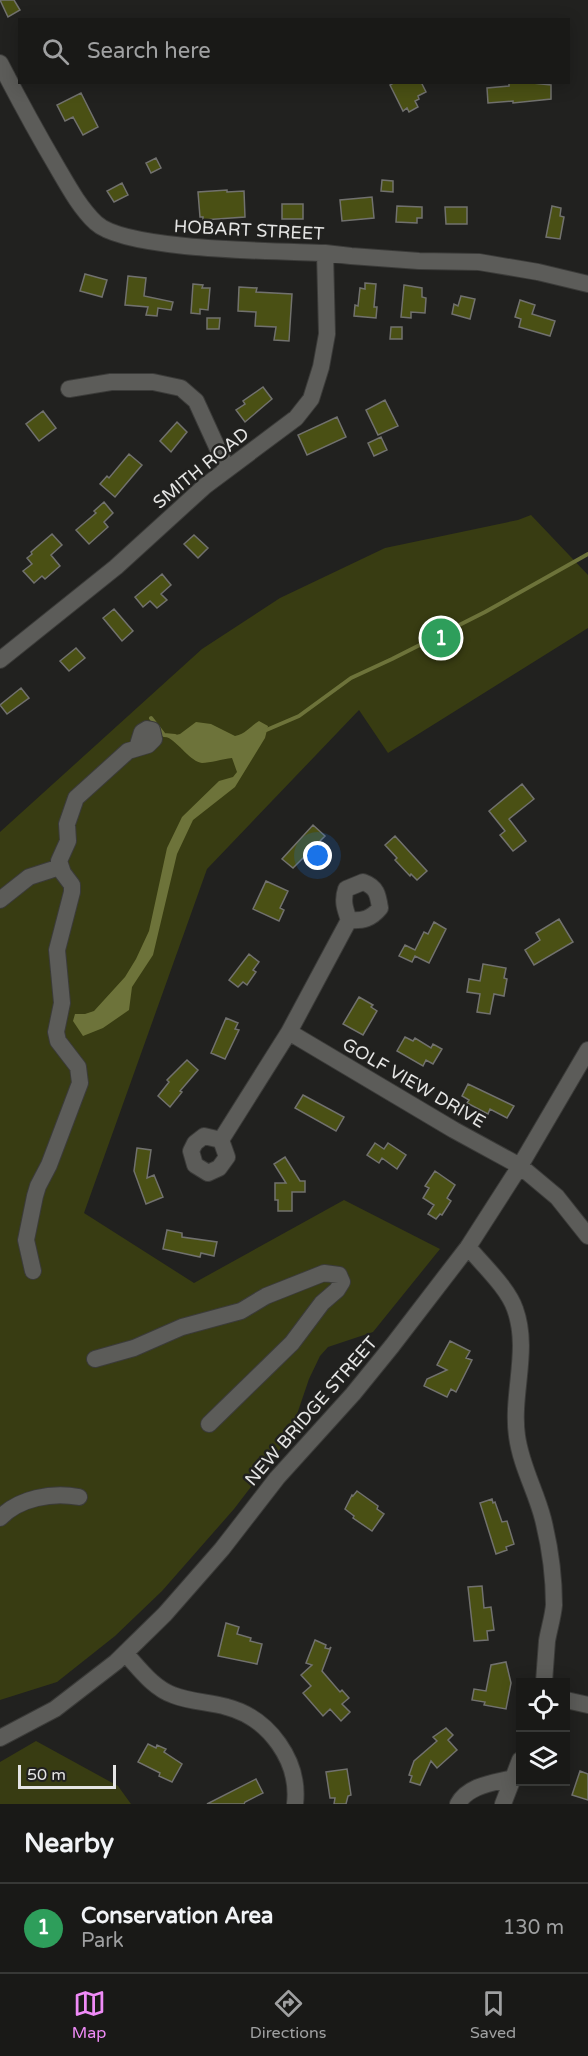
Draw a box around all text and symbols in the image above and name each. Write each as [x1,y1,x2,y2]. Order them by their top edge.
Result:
search box [18,18,570,84]
icon: search [39,35,72,68]
text: Search here [87,38,211,64]
street label: HOBART STREET [173,215,325,245]
street label: SMITH ROAD [149,423,253,513]
pin: 1 [422,616,460,660]
your location [303,841,332,870]
street label: GOLF VIEW DRIVE [338,1033,490,1133]
street label: NEW BRIDGE STREET [240,1332,382,1490]
map controls [516,1678,570,1786]
button: locate [516,1678,570,1732]
button: layers [516,1732,570,1786]
scale bar [18,1762,116,1790]
text: 50 m [27,1765,66,1785]
text: Nearby [24,1828,114,1859]
text: Conservation Area [81,1903,273,1929]
text: 1 [37,1916,50,1940]
text: 130 m [503,1916,564,1940]
text: Park [81,1929,124,1953]
tab: Map [72,1987,106,2043]
tab: Directions [250,1987,326,2043]
tab: Saved [470,1987,516,2043]

